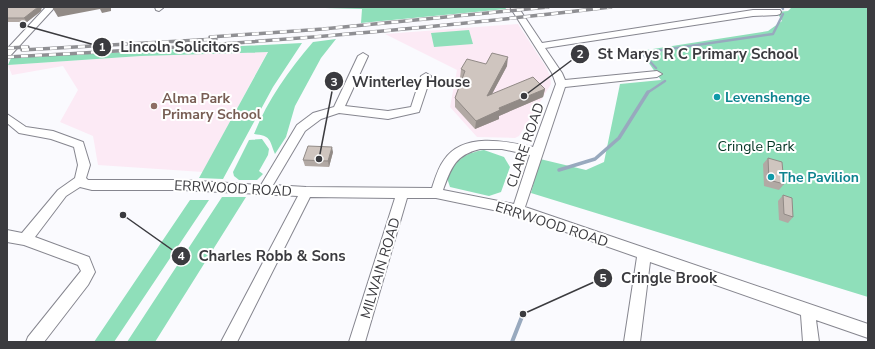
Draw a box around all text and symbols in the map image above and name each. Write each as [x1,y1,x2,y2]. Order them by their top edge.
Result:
callout: Lincoln Solicitors [92,33,247,60]
text: Lincoln Solicitors [120,37,240,57]
text: 1 [98,39,106,55]
callout: St Marys R C Primary School [570,41,807,68]
text: St Marys R C Primary School [598,44,799,64]
text: 2 [576,46,584,62]
callout: Winterley House [324,68,478,95]
text: Winterley House [352,72,470,92]
text: 3 [330,74,338,90]
place label: Levenshenge [725,88,811,107]
place label: Alma Park Primary School [162,89,262,124]
marker: Levenshenge [712,92,722,102]
street label: CLARE ROAD [502,100,549,190]
marker: Alma Park Primary School [149,101,159,111]
park label: Cringle Park [718,137,795,156]
place label: The Pavilion [779,168,859,187]
marker: The Pavilion [766,172,776,182]
street label: ERRWOOD ROAD [174,176,292,201]
street label: ERRWOOD ROAD [493,197,611,252]
street label: MILWAIN ROAD [356,215,405,321]
callout: Charles Robb & Sons [171,243,354,270]
text: Charles Robb & Sons [198,246,346,266]
text: 4 [177,248,185,264]
callout: Cringle Brook [593,264,725,291]
text: Cringle Brook [621,268,718,288]
text: 5 [599,270,607,286]

